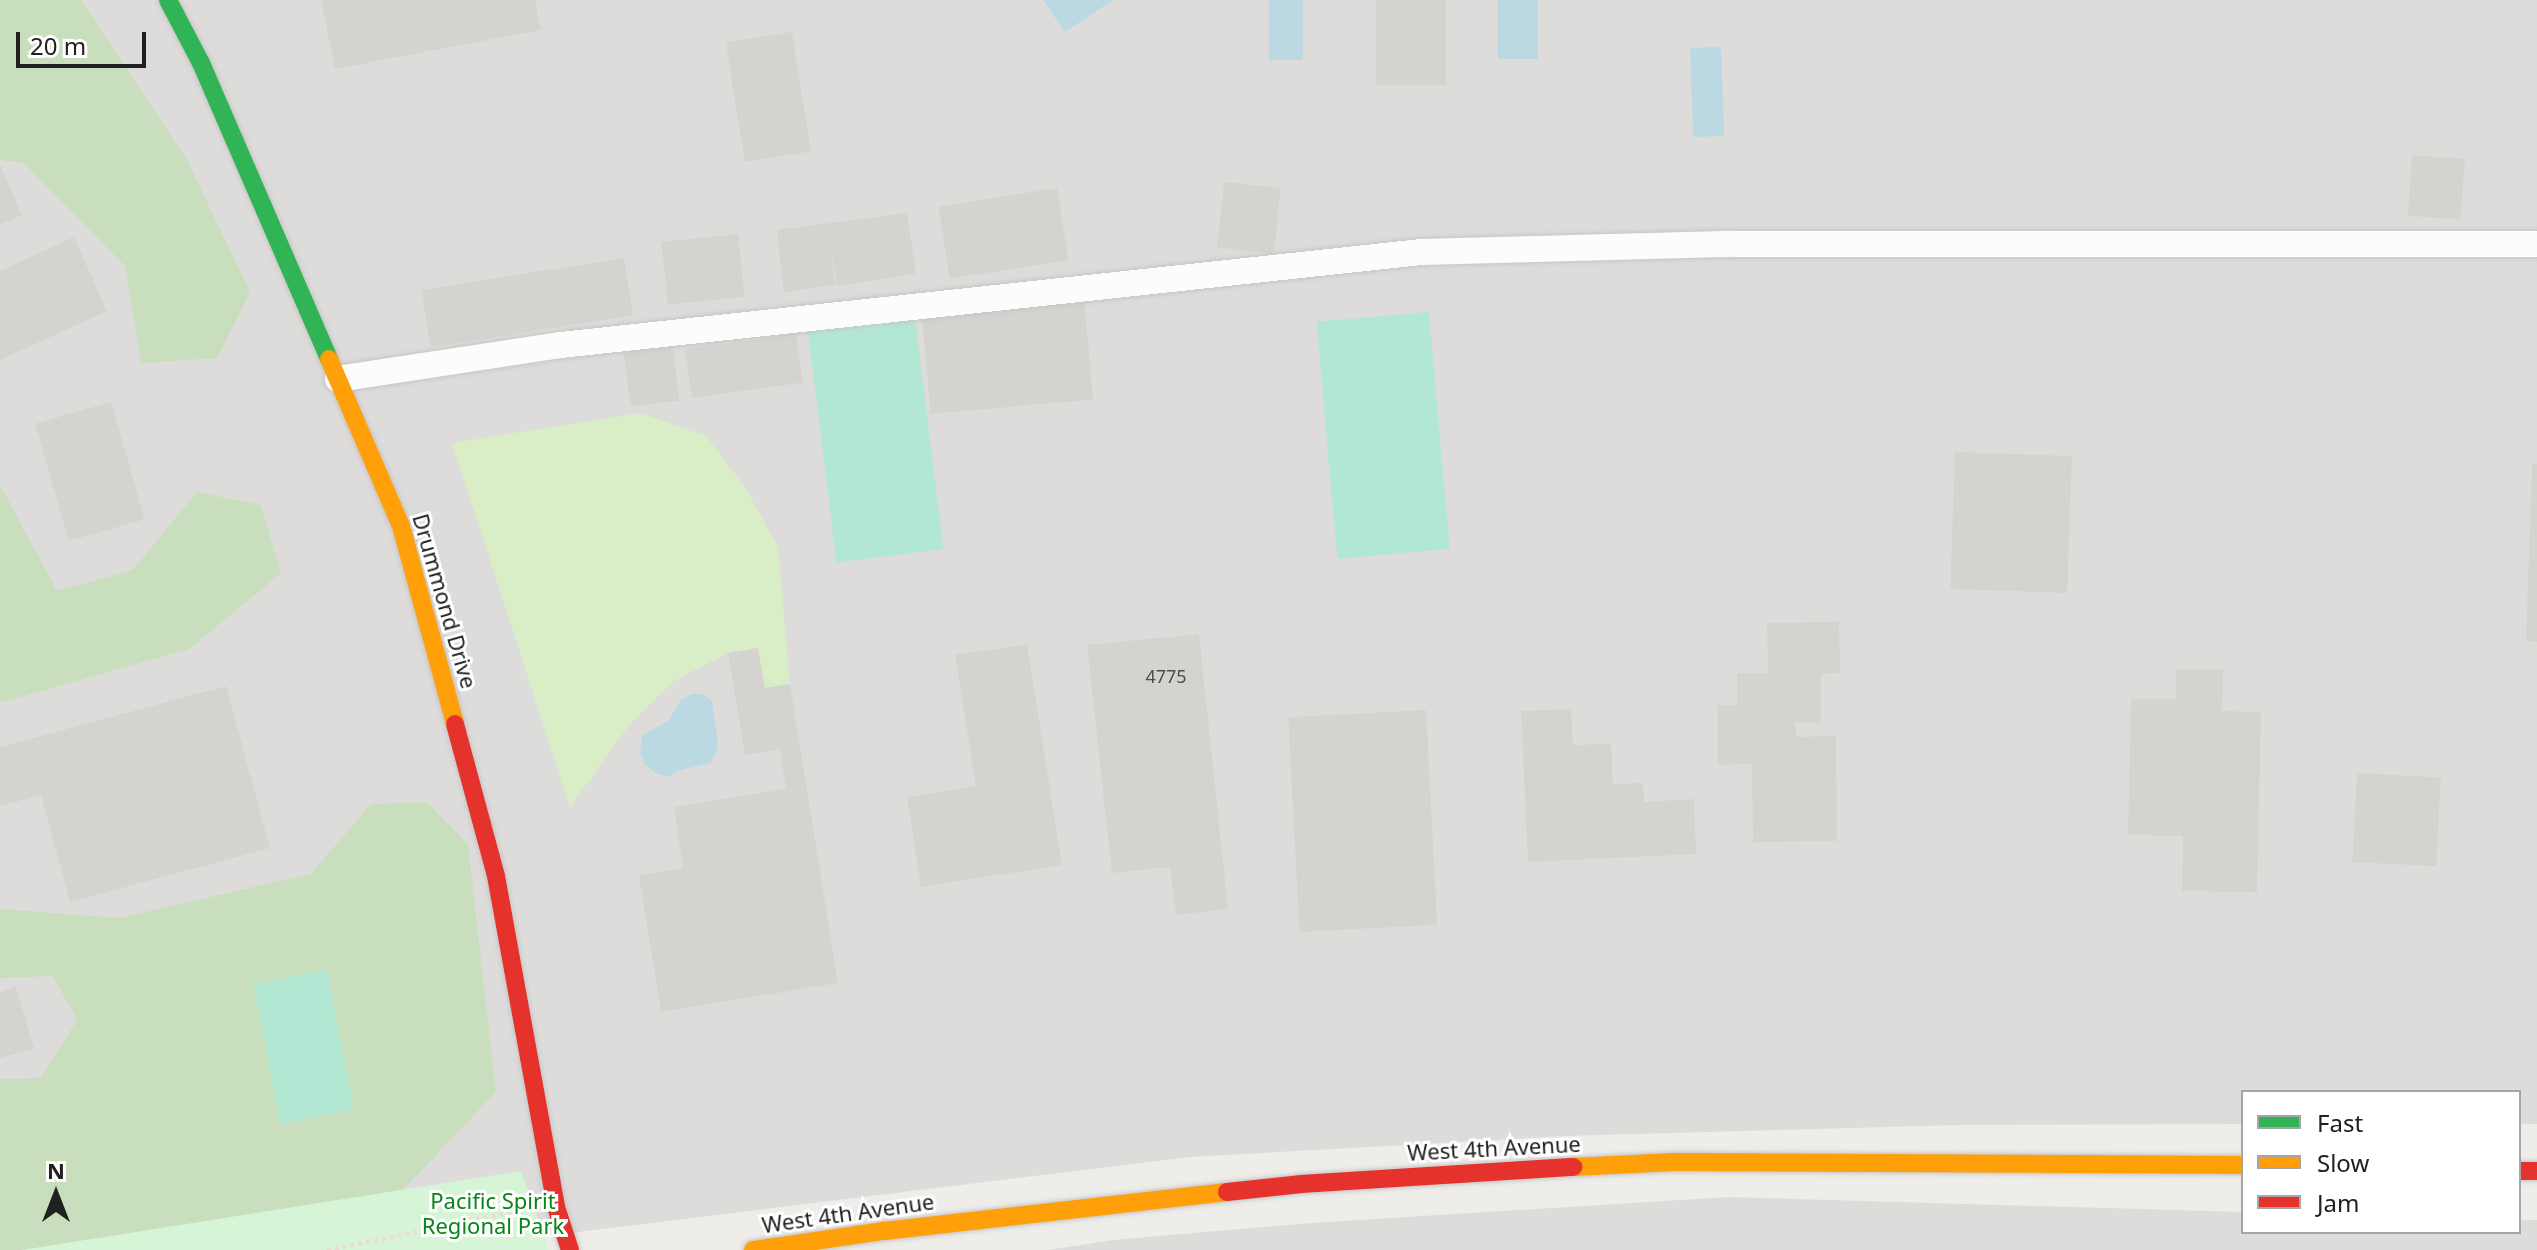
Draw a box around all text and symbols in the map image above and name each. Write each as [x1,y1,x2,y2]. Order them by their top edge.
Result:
scale bar [20,16,150,66]
text: 20 m [30,29,86,62]
street label: Drummond Drive [407,511,483,691]
house number: 4775 [1145,665,1187,687]
legend [2241,1090,2521,1234]
text: Fast [2317,1106,2363,1139]
street label: West 4th Avenue [1407,1130,1581,1166]
text: Slow [2317,1146,2369,1179]
north arrow [16,1154,96,1234]
text: N [47,1155,65,1185]
text: Jam [2317,1186,2359,1219]
park label: Pacific Spirit Regional Park [422,1187,564,1238]
street label: West 4th Avenue [760,1188,936,1238]

